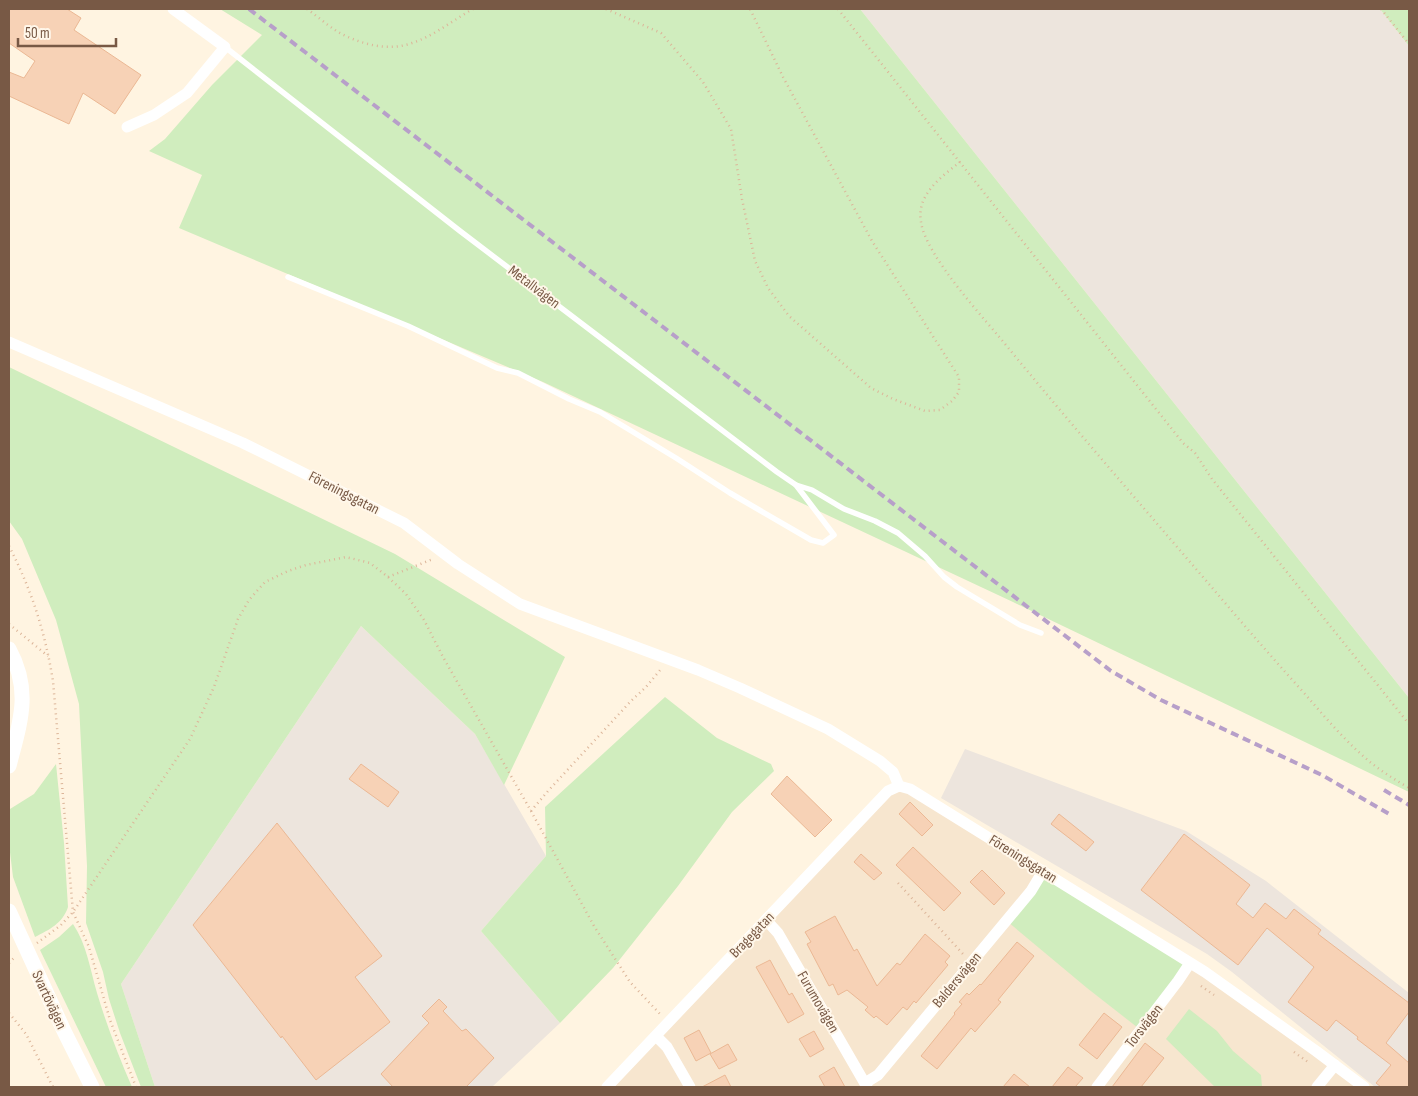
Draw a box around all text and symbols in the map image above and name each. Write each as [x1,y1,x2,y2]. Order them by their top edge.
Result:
scale bar [18,15,115,47]
text: 50 m [25,24,50,43]
street label: Metallvägen [504,261,564,313]
street label: Föreningsgatan [305,467,383,519]
street label: Föreningsgatan [985,831,1061,887]
street label: Bragegatan [725,908,779,962]
street label: Baldersvägen [928,948,986,1012]
street label: Svartövägen [27,968,71,1032]
street label: Furumovägen [793,968,843,1036]
street label: Torsvägen [1121,1000,1167,1052]

